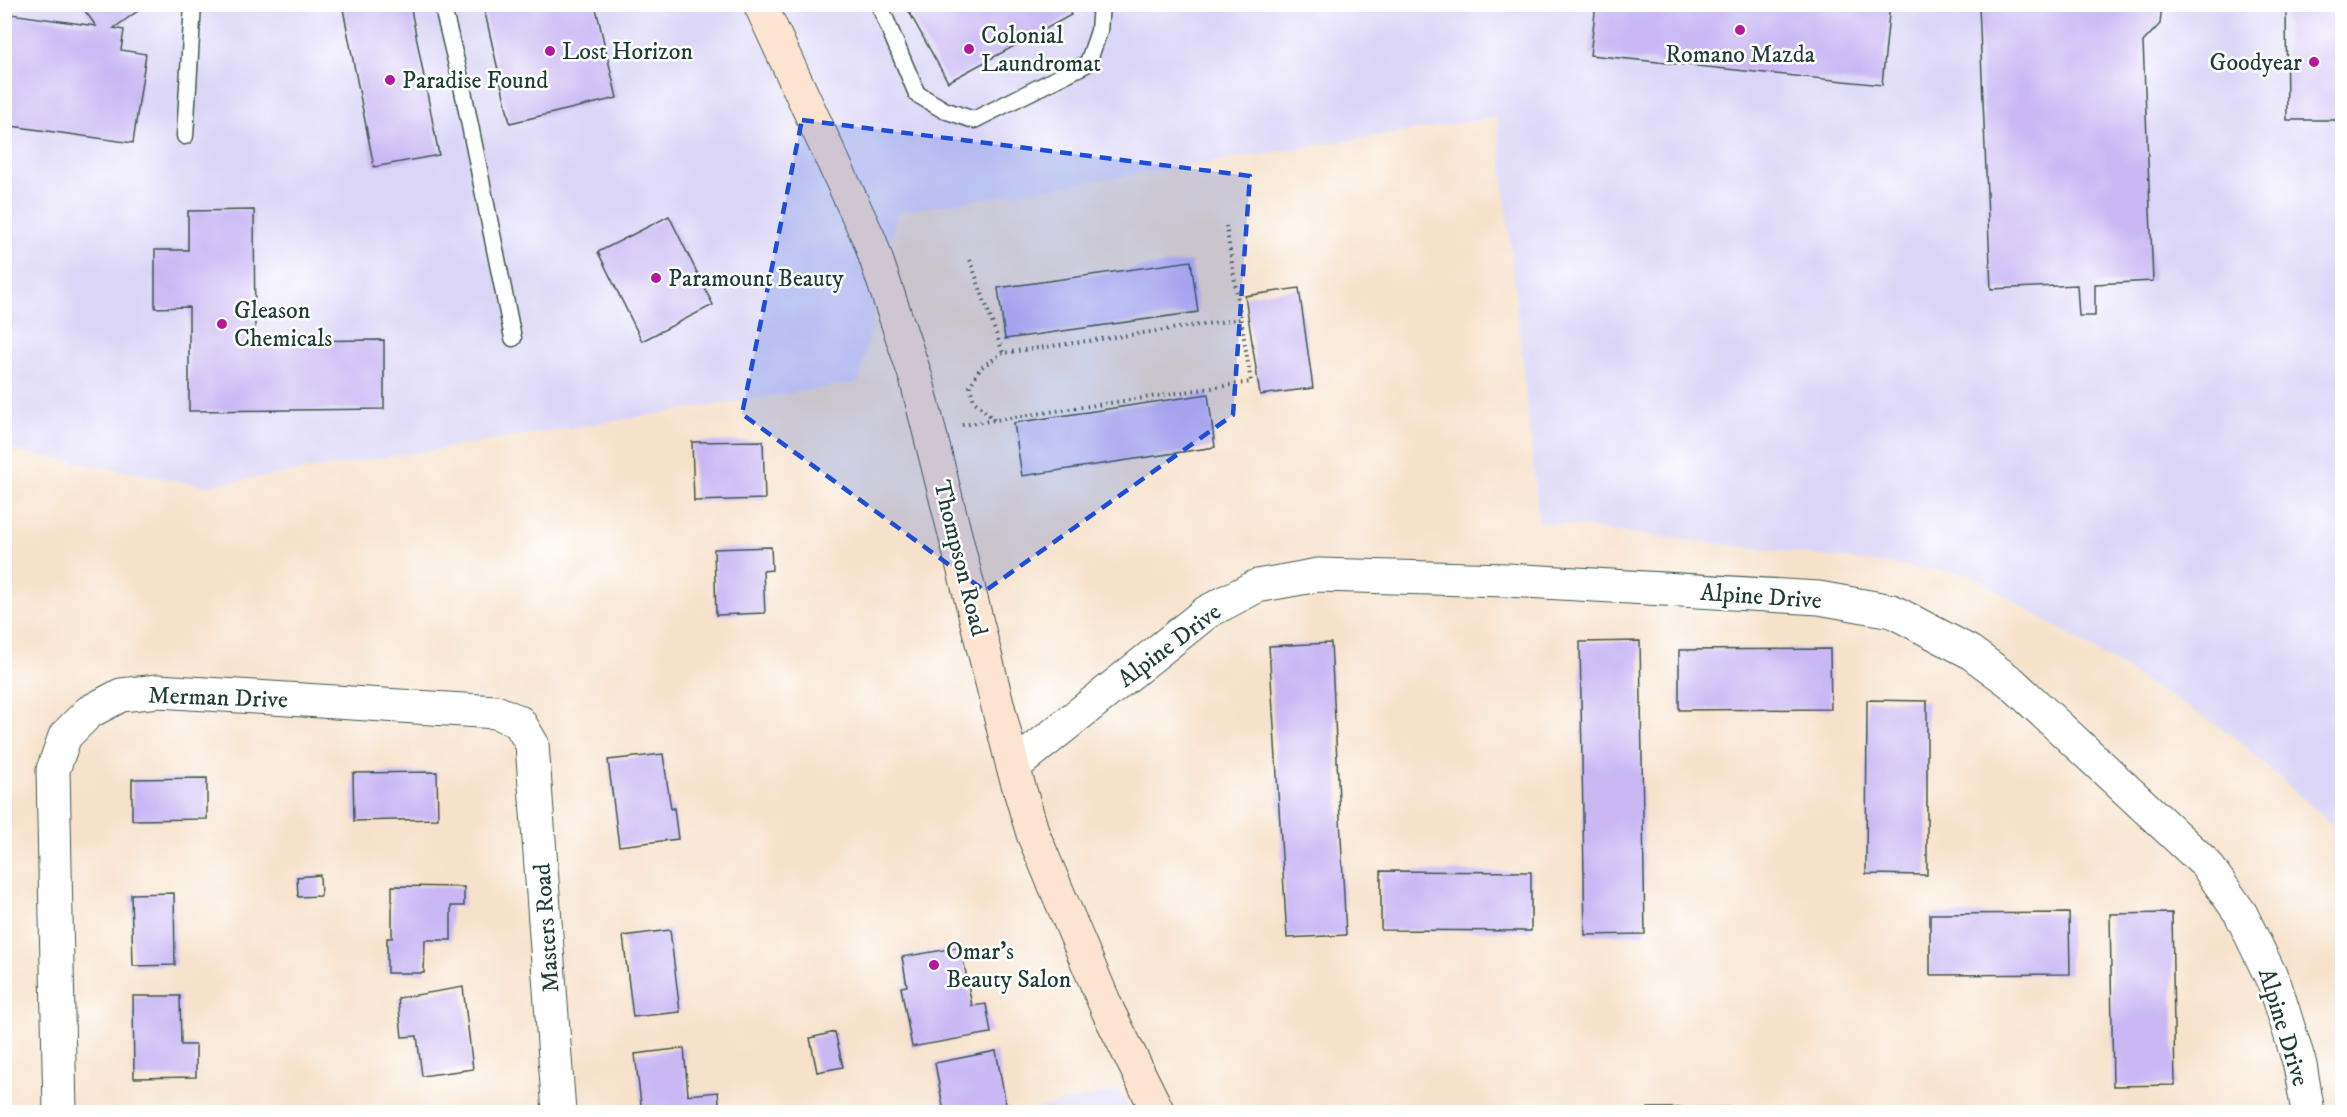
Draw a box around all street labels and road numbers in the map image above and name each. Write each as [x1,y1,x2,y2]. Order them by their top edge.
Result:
street label: Thompson Road [926,477,994,639]
street label: Alpine Drive [1699,578,1823,616]
street label: Alpine Drive [1112,597,1227,694]
street label: Merman Drive [148,681,288,715]
street label: Masters Road [528,862,566,994]
street label: Alpine Drive [2251,965,2315,1090]

